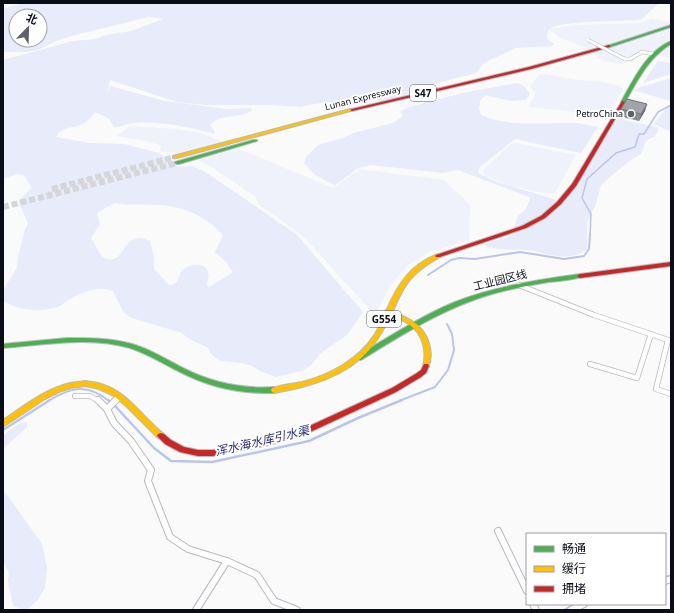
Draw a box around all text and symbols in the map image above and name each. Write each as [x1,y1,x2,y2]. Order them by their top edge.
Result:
north arrow [8,8,48,48]
text: 北 [24,9,40,27]
street label: Lunan Expressway [323,82,403,113]
road number: S47 [410,85,436,101]
place label: PetroChina [576,107,623,120]
marker: PetroChina [626,109,636,119]
street label: 工业园区线 [471,266,528,293]
road number: G554 [367,311,401,327]
water label: 浑水海水库引水渠 [213,421,313,460]
legend [526,533,666,605]
text: 畅通 [562,540,586,557]
text: 缓行 [562,560,586,577]
text: 拥堵 [562,580,586,597]

